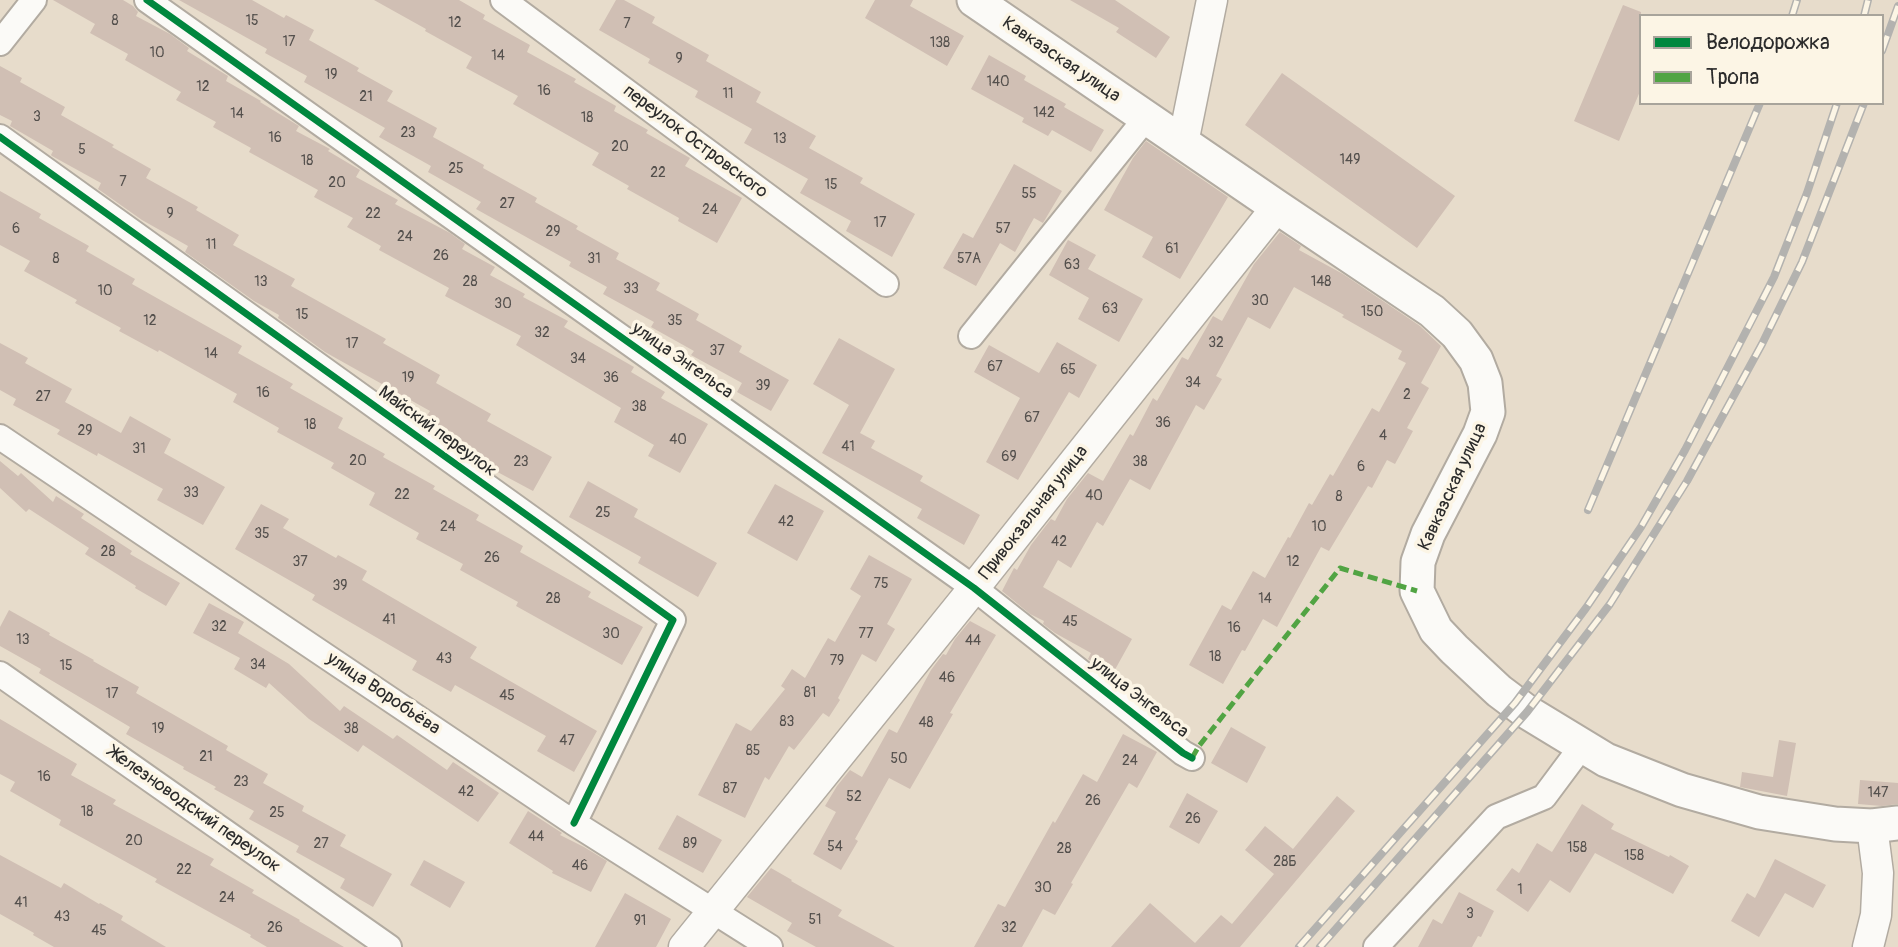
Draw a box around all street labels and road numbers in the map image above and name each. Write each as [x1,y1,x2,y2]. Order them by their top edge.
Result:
street label: Кавказская улица [998,12,1124,108]
street label: переулок Островского [618,81,772,203]
street label: улица Энгельса [627,318,737,404]
street label: Майский переулок [374,382,500,482]
street label: Кавказская улица [1414,420,1492,554]
street label: Привокзальная улица [975,442,1093,584]
street label: улица Воробьёва [322,648,444,740]
street label: улица Энгельса [1086,653,1192,743]
street label: Железноводский переулок [104,742,284,878]

